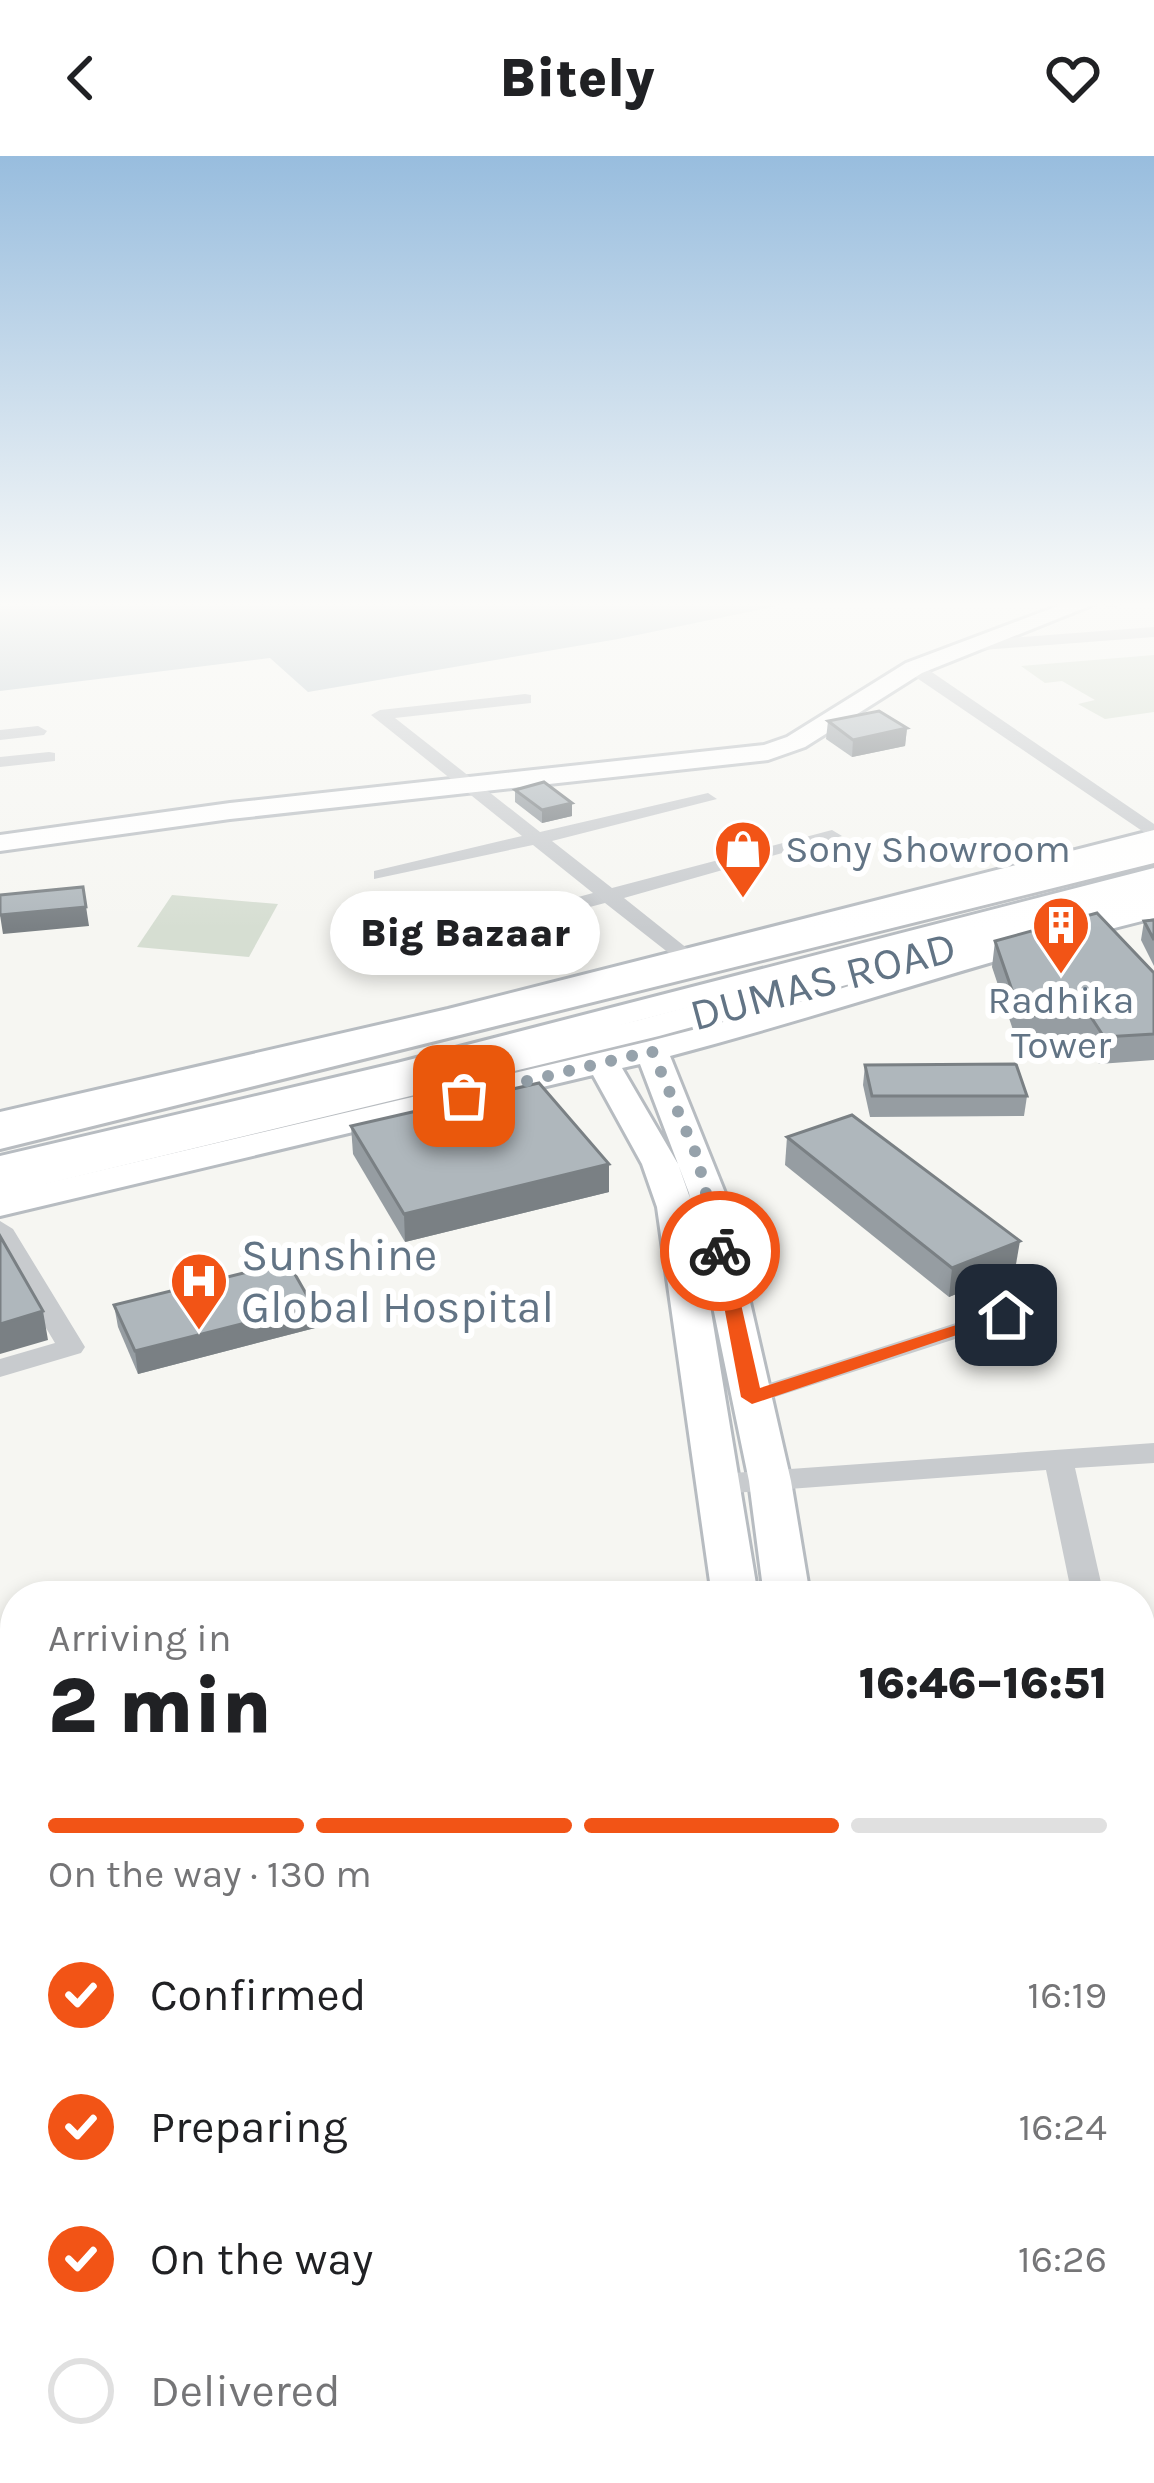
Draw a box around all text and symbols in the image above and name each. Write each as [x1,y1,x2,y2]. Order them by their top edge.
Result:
icon: back [48,45,114,111]
icon: heart [1040,45,1106,111]
text: Bitely [499,46,655,110]
shop icon: Sony Showroom [712,818,774,900]
place label: Sony Showroom [785,826,1071,872]
callout: Big Bazaar [329,892,599,976]
building icon: Radhika Tower [1030,894,1092,976]
text: Big Bazaar [360,910,570,956]
street label: DUMAS ROAD [684,921,962,1041]
place label: Radhika Tower [987,977,1135,1068]
pin [413,1045,515,1147]
icon: bag [431,1063,497,1129]
courier [660,1191,780,1311]
icon: bike [687,1218,753,1284]
place label: Sunshine Global Hospital [241,1229,554,1333]
hospital icon: Sunshine Global Hospital [168,1250,230,1332]
pin [955,1264,1057,1366]
icon: home [973,1282,1039,1348]
text: Arriving in [48,1615,231,1661]
text: 16:46–16:51 [859,1657,1107,1709]
text: 2 min [48,1660,272,1752]
text: On the way · 130 m [48,1851,372,1897]
icon: check [48,1962,114,2028]
text: Confirmed [150,1969,366,2021]
text: 16:19 [1027,1972,1107,2018]
icon: check [48,2094,114,2160]
text: Preparing [150,2101,348,2153]
text: 16:24 [1018,2104,1107,2150]
icon: check [48,2226,114,2292]
text: On the way [150,2233,373,2285]
text: 16:26 [1018,2236,1107,2282]
text: Delivered [150,2365,341,2417]

